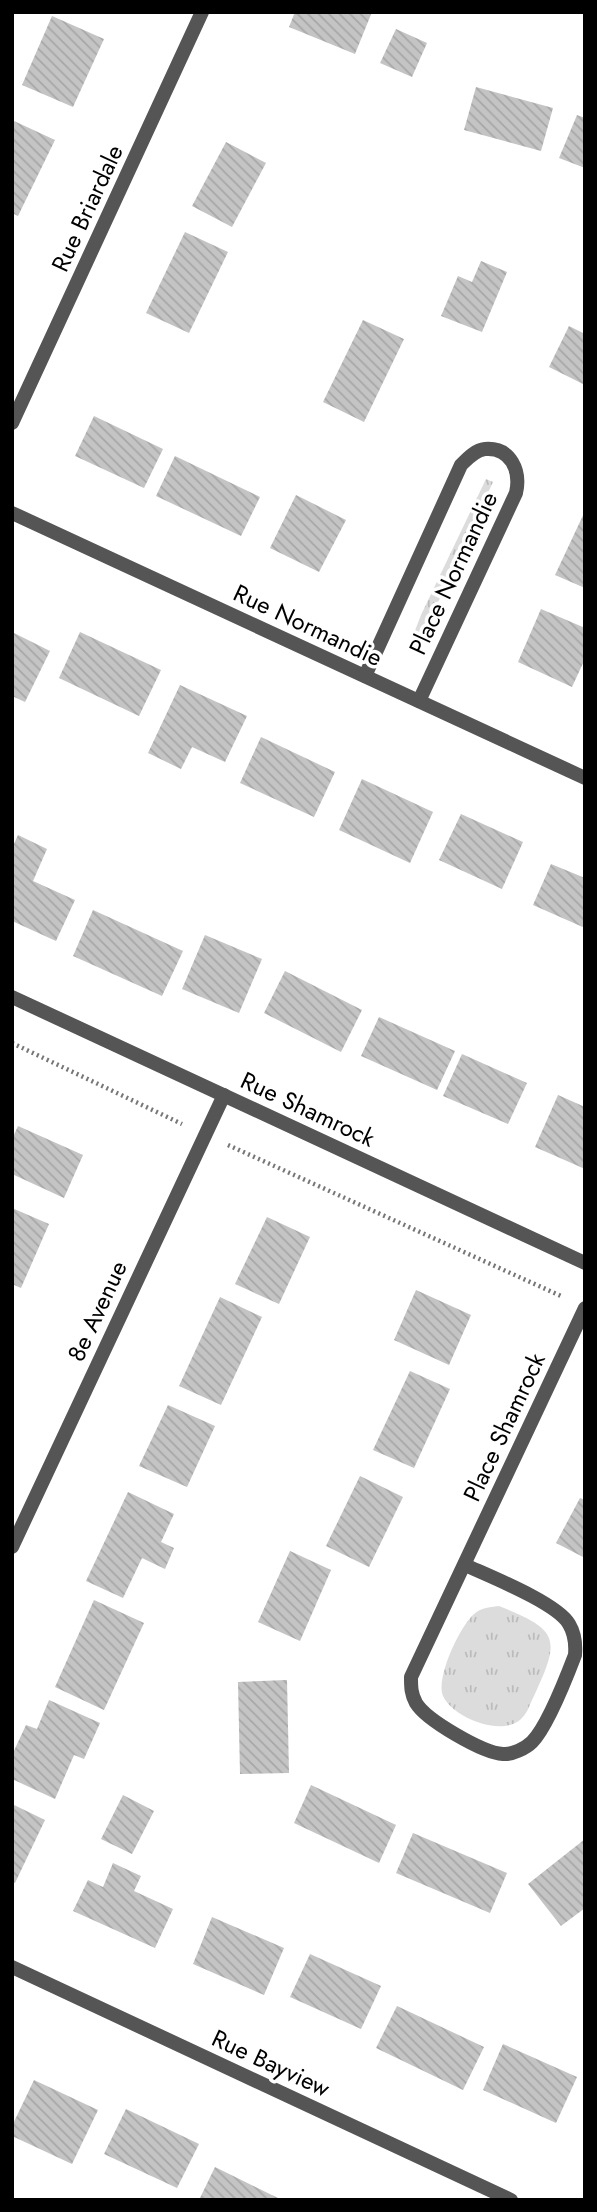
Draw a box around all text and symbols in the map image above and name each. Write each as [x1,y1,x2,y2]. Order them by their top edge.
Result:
street label: Rue Briardale [42,139,132,277]
street label: Place Normandie [400,486,506,660]
street label: Rue Normandie [228,575,388,675]
street label: Rue Shamrock [235,1063,381,1156]
street label: 8e Avenue [58,1255,136,1367]
street label: Place Shamrock [454,1347,554,1507]
street label: Rue Bayview [206,2020,336,2106]

